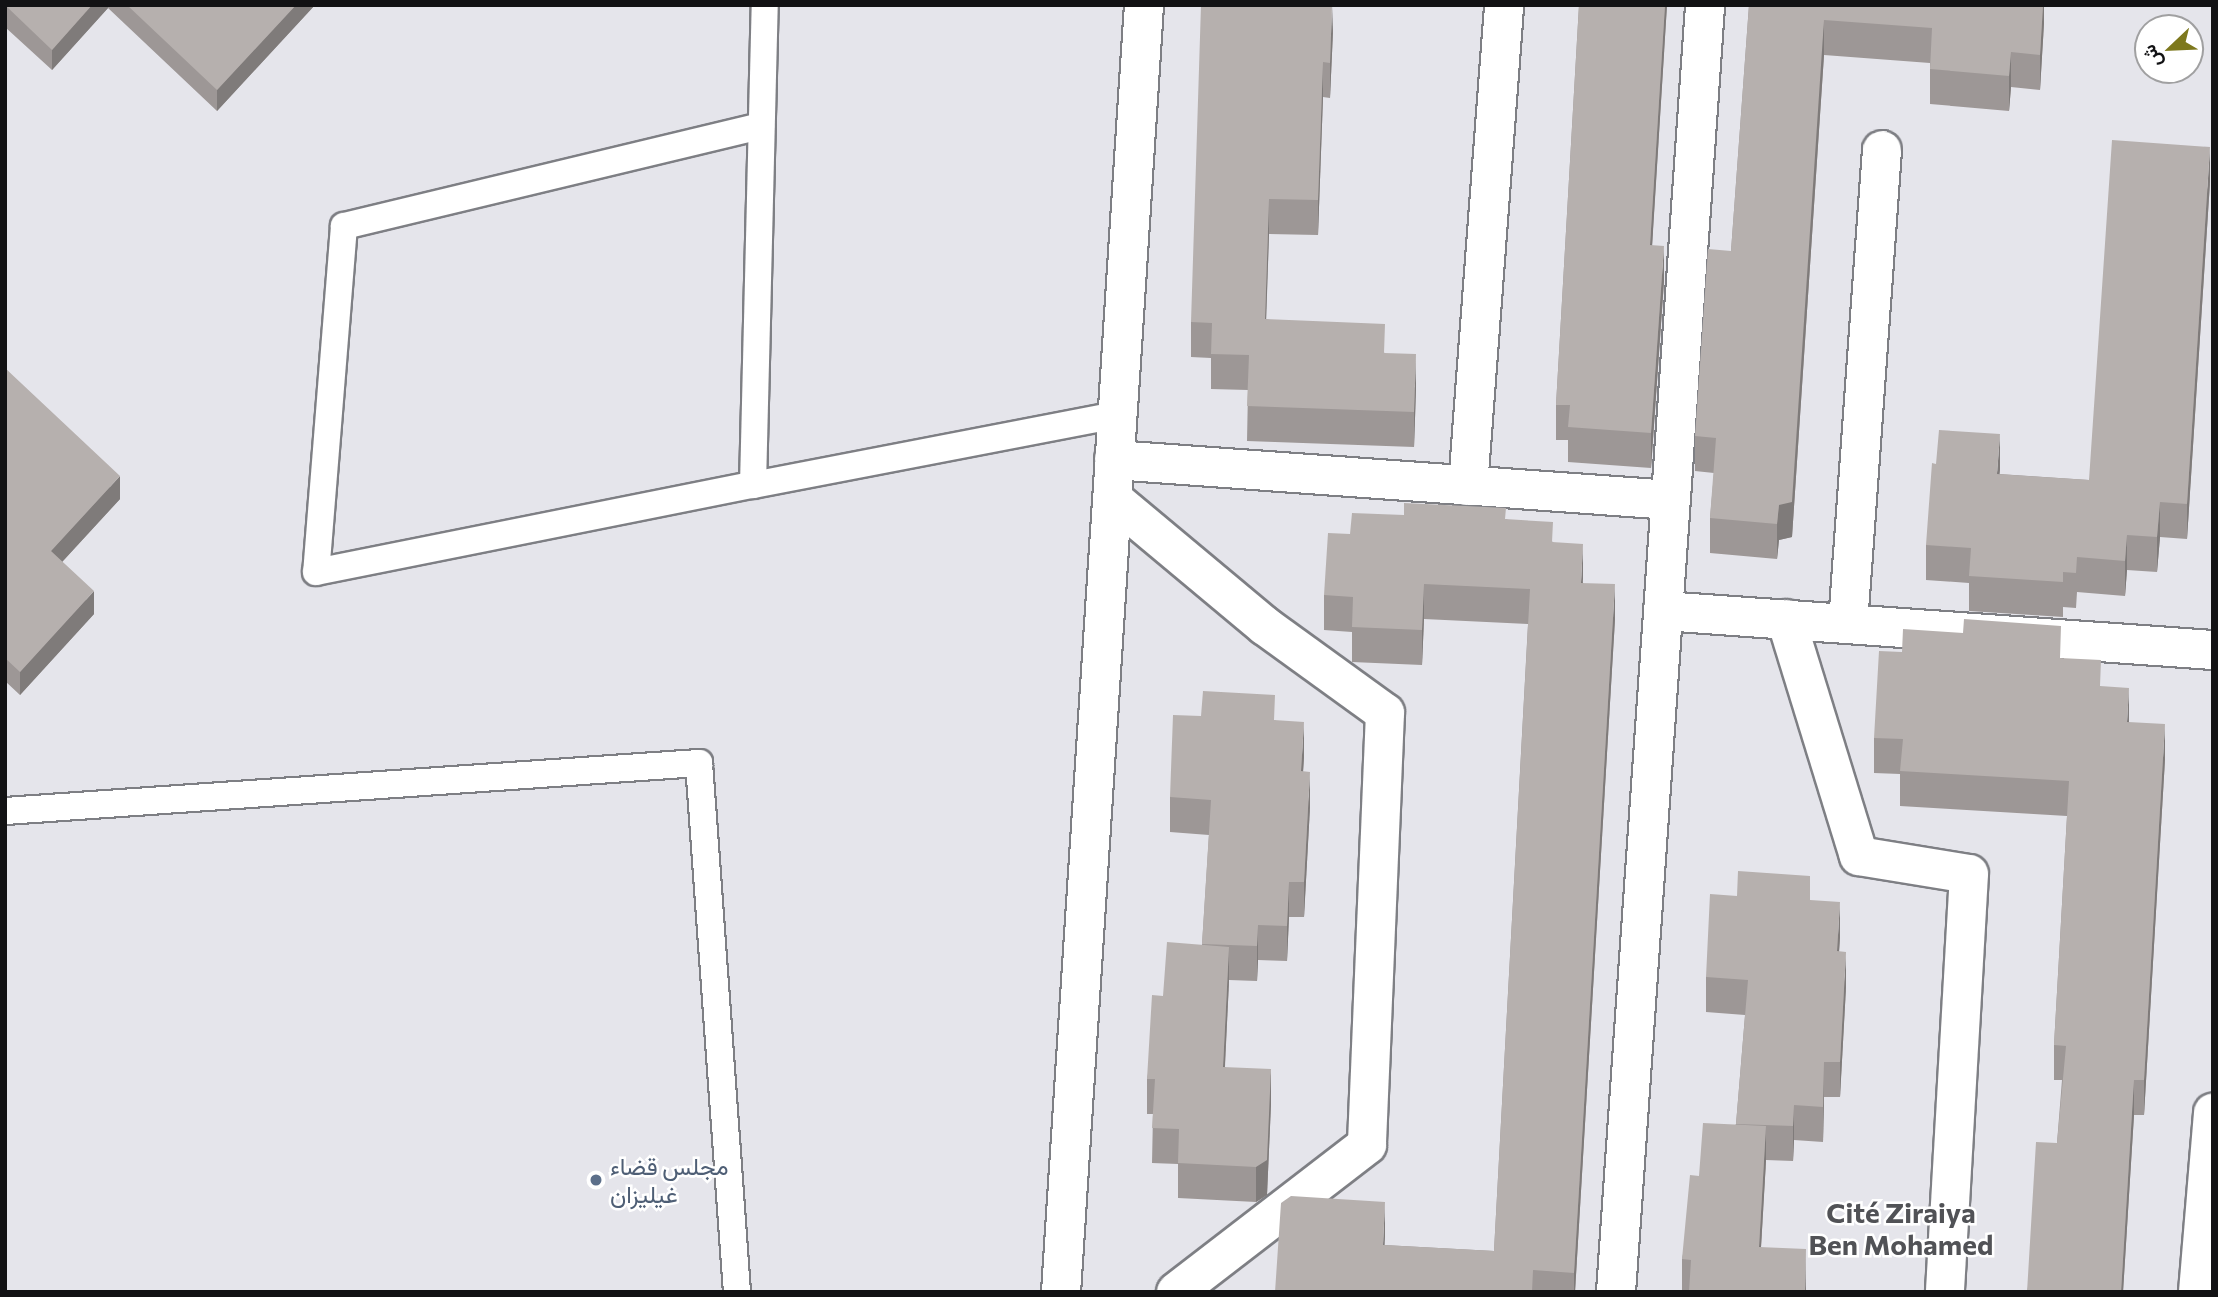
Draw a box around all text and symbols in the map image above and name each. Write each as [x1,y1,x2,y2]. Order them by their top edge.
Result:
north arrow [2134,14,2204,84]
text: ش [2136,42,2166,72]
place label: مجلس قضاء غيليزان [610,1152,729,1208]
marker: مجلس قضاء غيليزان [588,1172,604,1188]
district label: Cité Ziraiya Ben Mohamed [1809,1195,1993,1261]

